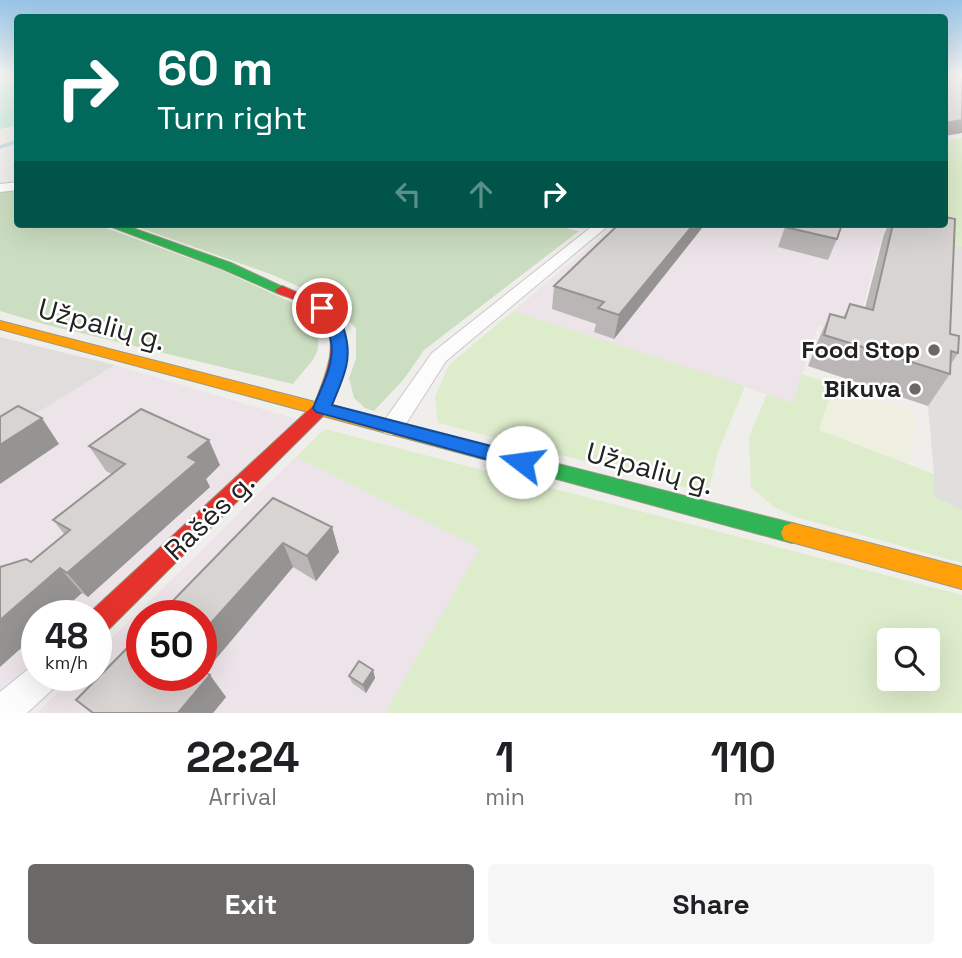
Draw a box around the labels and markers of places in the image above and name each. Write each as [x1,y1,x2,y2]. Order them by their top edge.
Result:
pin [292,278,352,338]
place label: Food Stop [801,334,920,365]
marker: Food Stop [926,342,942,358]
place label: Bikuva [824,373,901,404]
marker: Bikuva [907,381,923,397]

